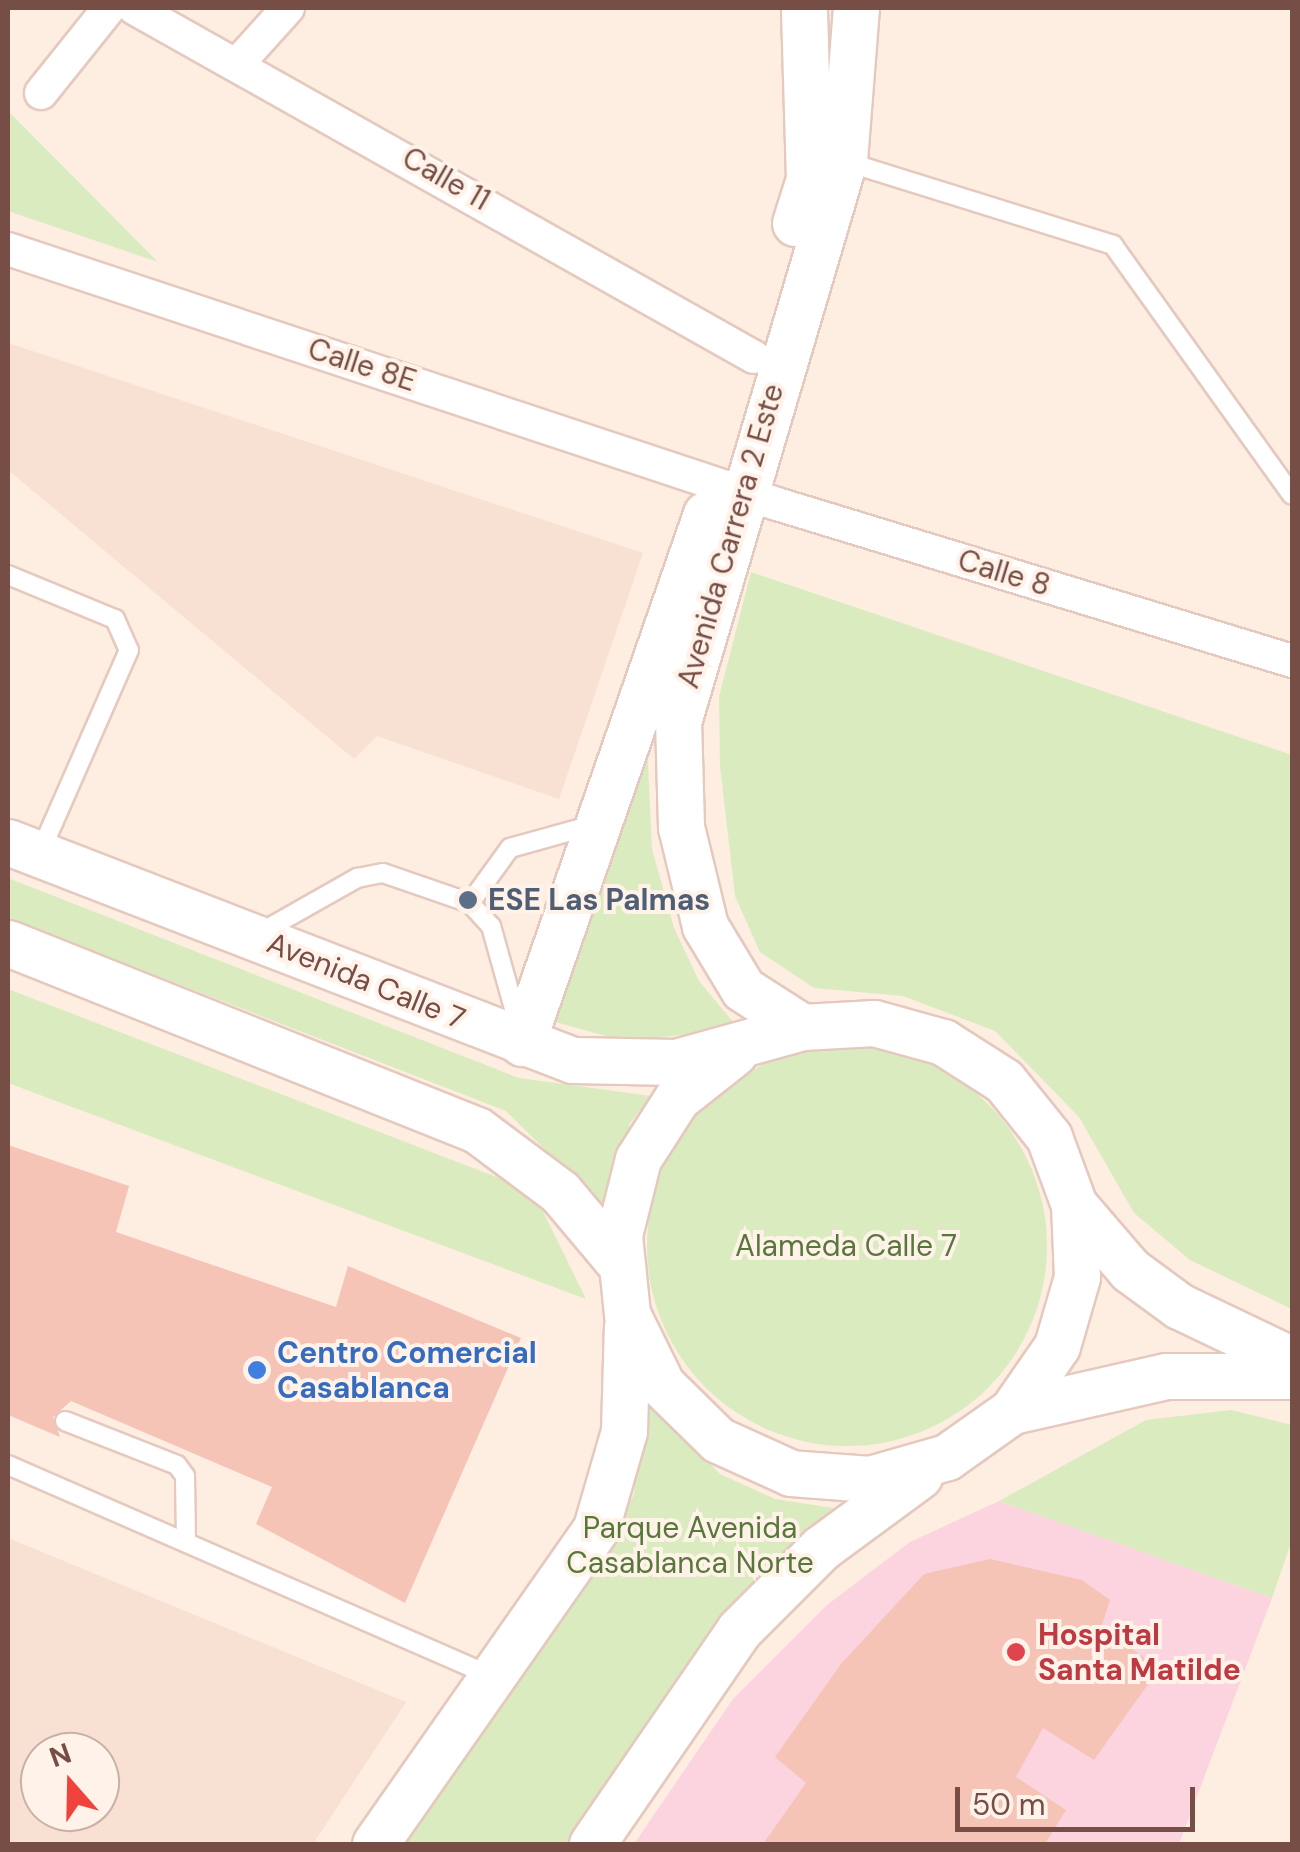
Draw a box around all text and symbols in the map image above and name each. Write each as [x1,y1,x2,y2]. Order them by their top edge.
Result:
street label: Calle 11 [396,140,496,218]
street label: Calle 8E [303,331,421,399]
street label: Avenida Carrera 2 Este [670,380,792,692]
street label: Calle 8 [954,542,1054,604]
place label: ESE Las Palmas [488,882,710,918]
marker: ESE Las Palmas [457,889,479,911]
street label: Avenida Calle 7 [262,925,470,1037]
park label: Alameda Calle 7 [735,1228,957,1264]
place label: Centro Comercial Casablanca [277,1335,537,1406]
marker: Centro Comercial Casablanca [246,1359,268,1381]
park label: Parque Avenida Casablanca Norte [566,1510,814,1580]
place label: Hospital Santa Matilde [1038,1617,1241,1688]
marker: Hospital Santa Matilde [1003,1639,1029,1665]
north arrow [20,1732,120,1832]
text: N [44,1734,76,1776]
scale bar [960,1767,1200,1829]
text: 50 m [972,1785,1046,1824]

